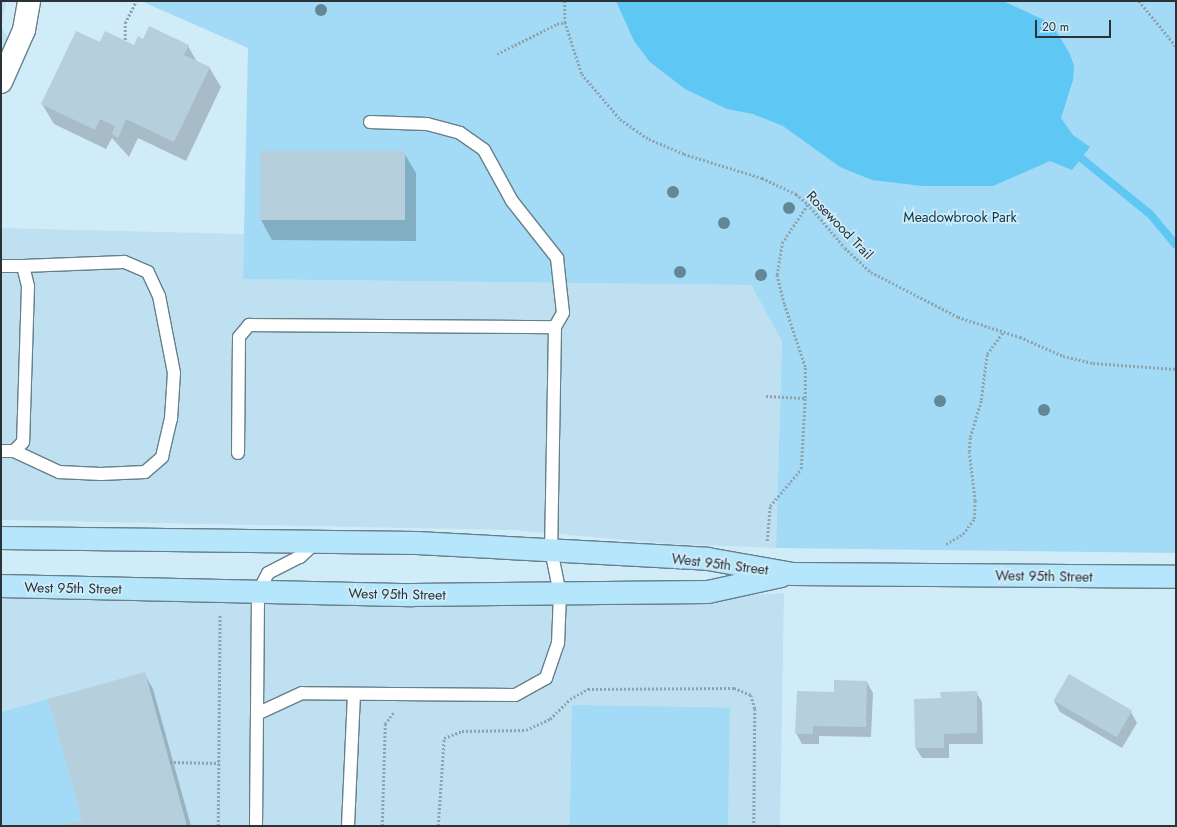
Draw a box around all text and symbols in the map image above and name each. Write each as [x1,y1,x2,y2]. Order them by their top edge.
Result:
scale bar [1037,12,1113,38]
text: 20 m [1042,18,1069,36]
street label: Rosewood Trail [803,187,877,263]
park label: Meadowbrook Park [903,209,1017,225]
street label: West 95th Street [671,550,769,578]
street label: West 95th Street [995,567,1093,585]
street label: West 95th Street [24,579,122,597]
street label: West 95th Street [348,585,446,603]

